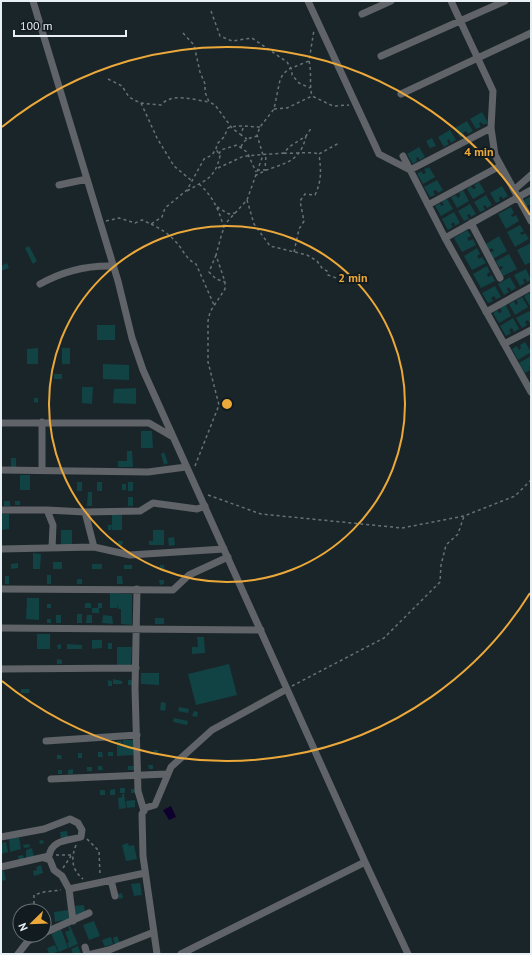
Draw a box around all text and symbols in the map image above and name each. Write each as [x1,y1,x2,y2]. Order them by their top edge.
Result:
scale bar [14,12,126,38]
text: 100 m [20,18,53,33]
text: 4 min [464,144,494,159]
text: 2 min [338,270,368,285]
centre of rings [220,397,234,411]
north arrow [12,903,52,943]
text: N [15,921,31,933]

